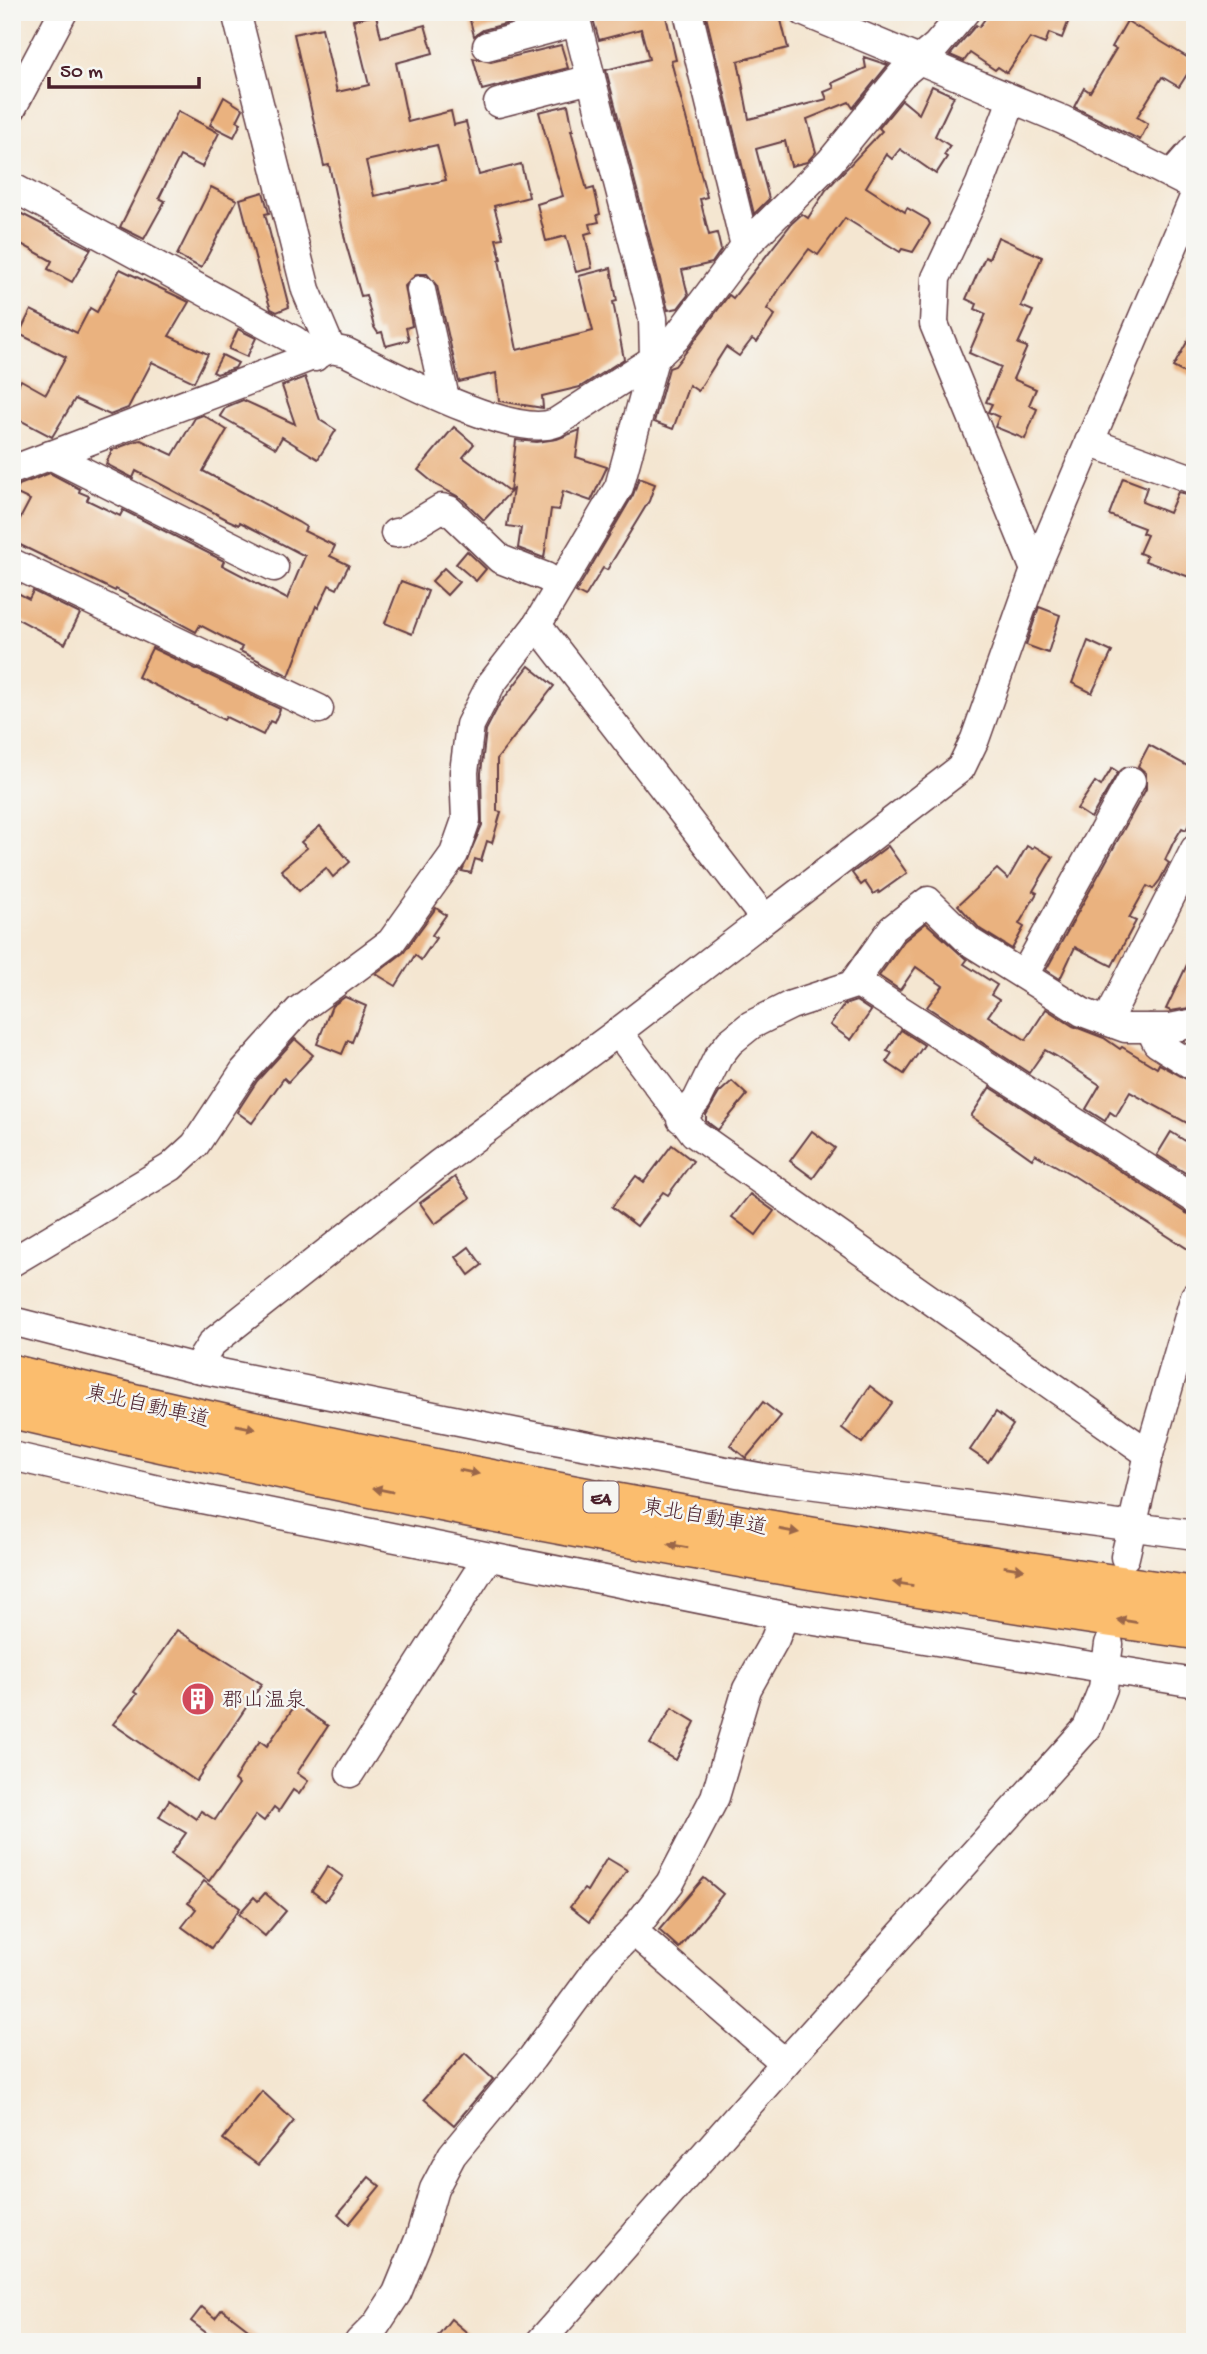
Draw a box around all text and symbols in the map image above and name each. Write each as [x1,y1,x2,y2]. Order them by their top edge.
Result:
scale bar [49,46,200,90]
text: 50 m [60,61,103,86]
street label: 東北自動車道 [83,1380,212,1435]
one-way arrow [235,1422,257,1433]
one-way arrow [458,1467,480,1478]
road number: E4 [584,1482,618,1512]
one-way arrow [372,1485,394,1496]
street label: 東北自動車道 [640,1494,769,1543]
one-way arrow [778,1526,800,1537]
one-way arrow [667,1540,689,1551]
one-way arrow [1003,1563,1025,1574]
one-way arrow [892,1578,914,1589]
one-way arrow [1116,1615,1138,1626]
building icon: 郡山温泉 [179,1680,217,1718]
place label: 郡山温泉 [222,1689,306,1715]

